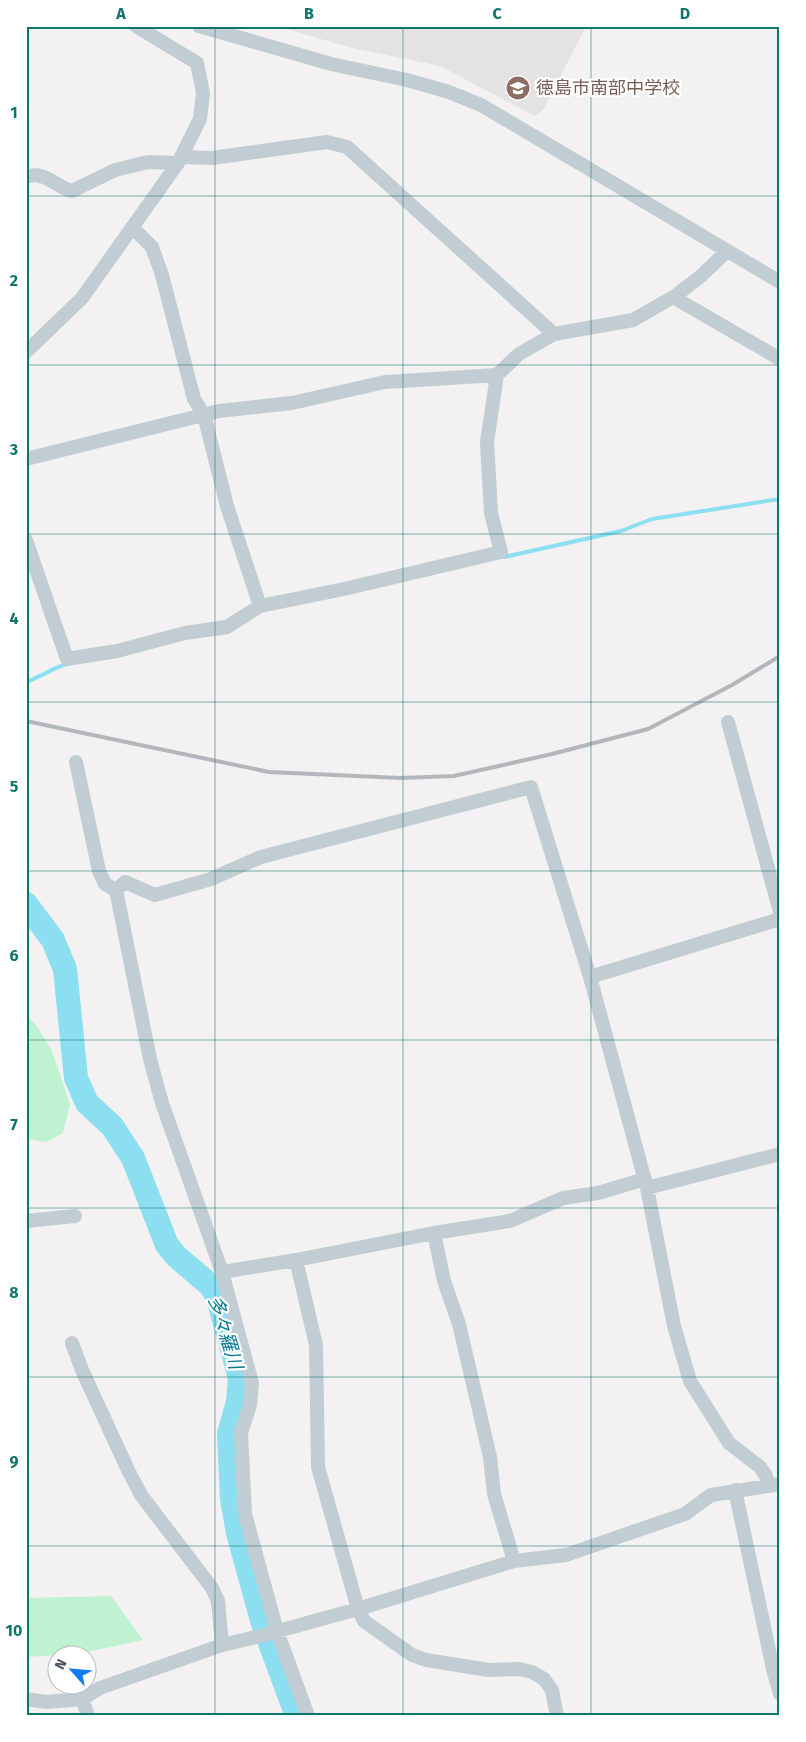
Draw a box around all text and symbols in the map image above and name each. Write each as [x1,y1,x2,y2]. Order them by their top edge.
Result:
text: A [115,4,126,23]
text: B [304,4,314,23]
text: C [492,4,502,23]
text: D [680,4,690,23]
school or university icon: 徳島市南部中学校 [505,75,531,101]
place label: 徳島市南部中学校 [536,77,680,99]
text: 1 [10,103,18,122]
text: 2 [10,271,18,290]
text: 3 [9,440,18,459]
text: 4 [9,609,19,628]
text: 5 [10,777,19,796]
text: 6 [9,946,19,965]
text: 7 [10,1115,18,1134]
text: 8 [9,1283,19,1302]
water label: 多々羅川 [203,1292,248,1374]
text: 9 [10,1452,19,1471]
text: 10 [6,1621,22,1640]
north arrow [48,1644,98,1694]
text: N [51,1656,71,1672]

